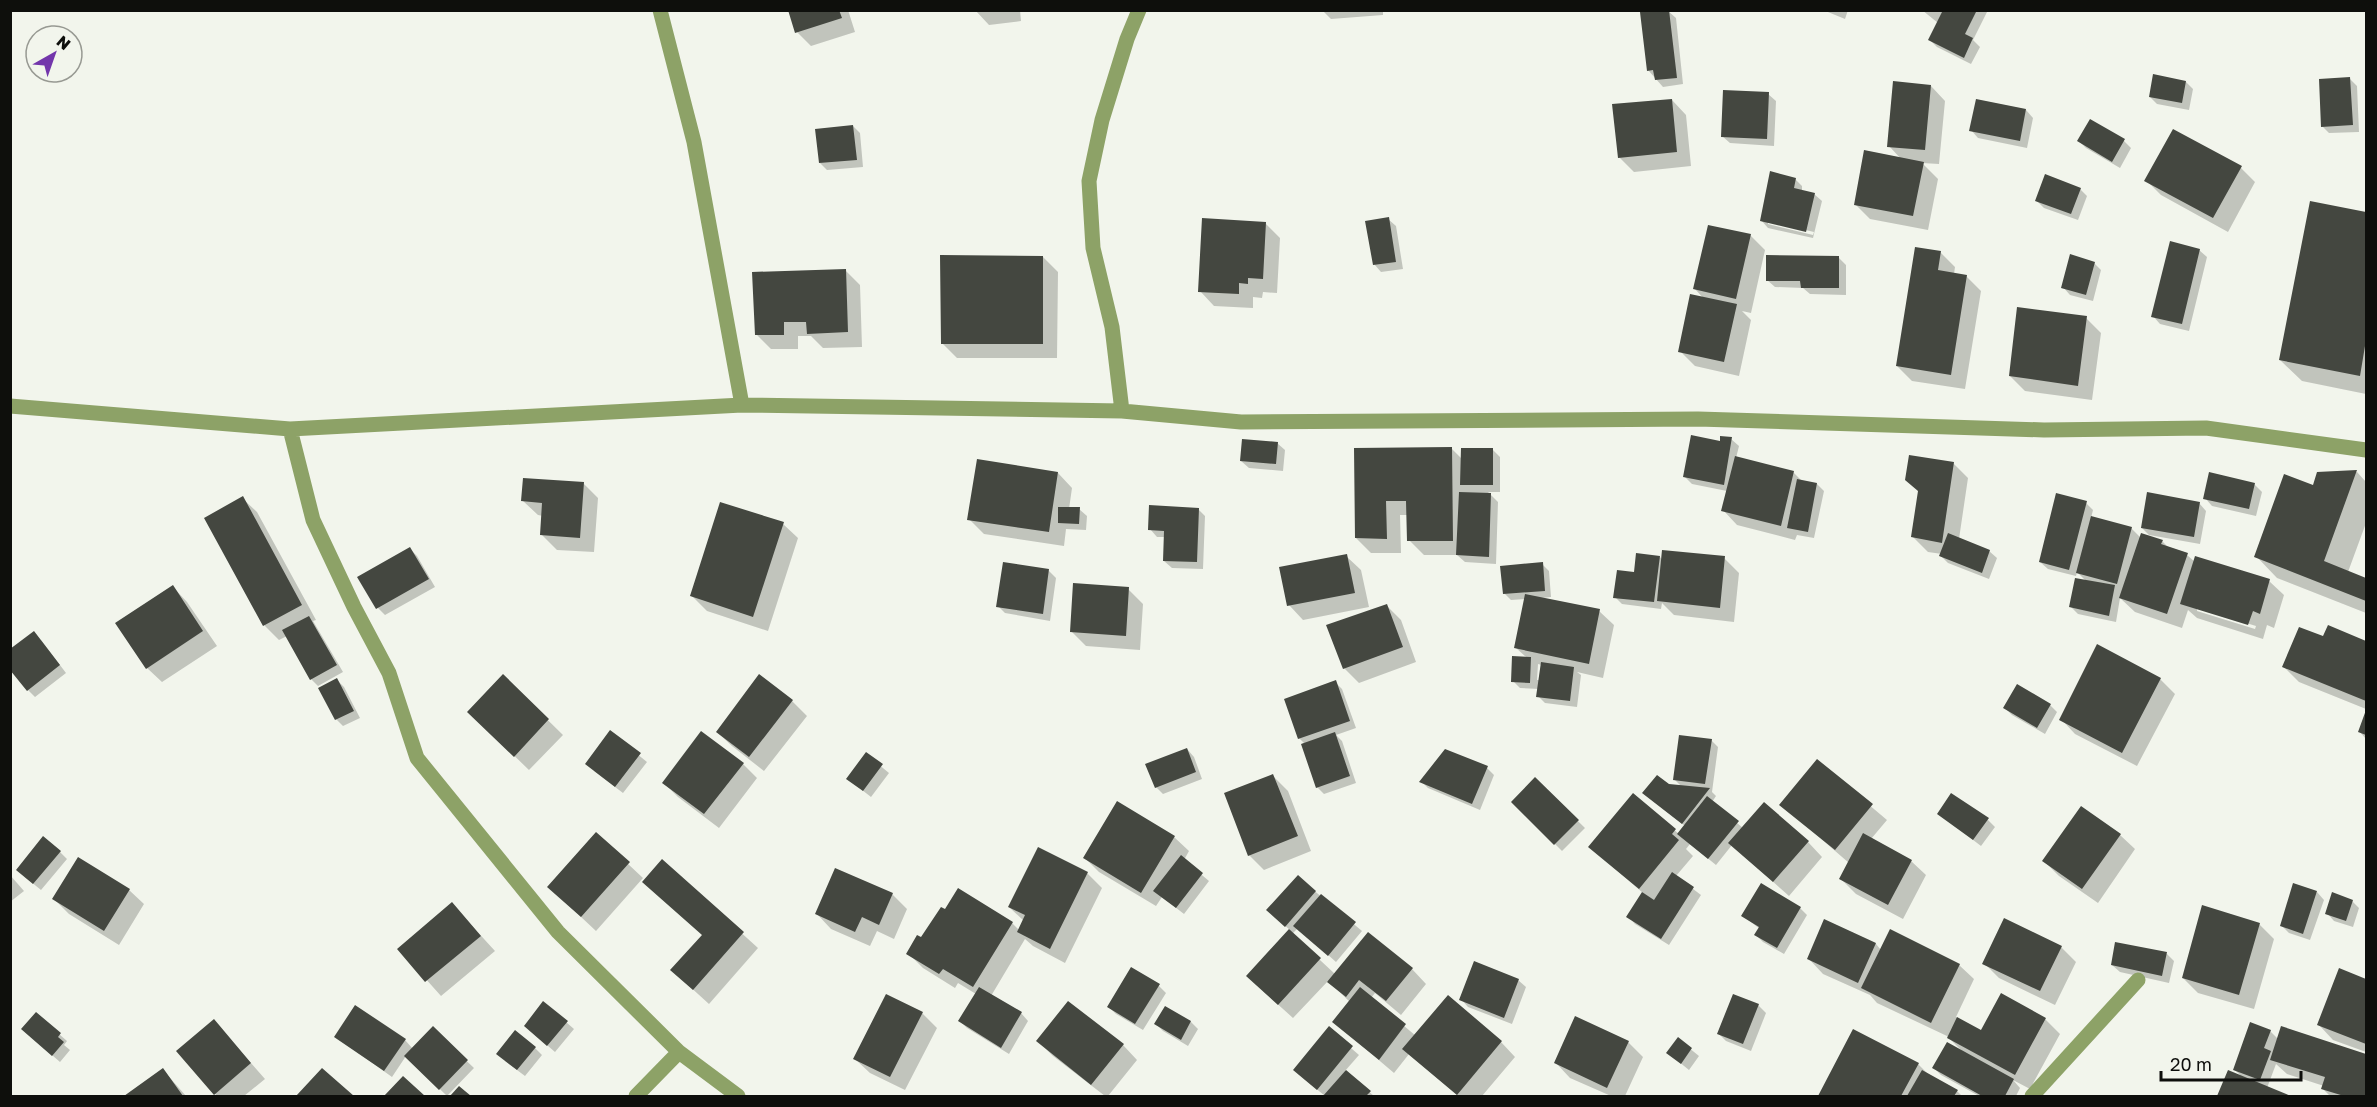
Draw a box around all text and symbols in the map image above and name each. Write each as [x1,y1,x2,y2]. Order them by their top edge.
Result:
north arrow [24,24,84,84]
text: N [53,31,75,54]
scale bar [2161,1044,2300,1082]
text: 20 m [2170,1053,2212,1075]

